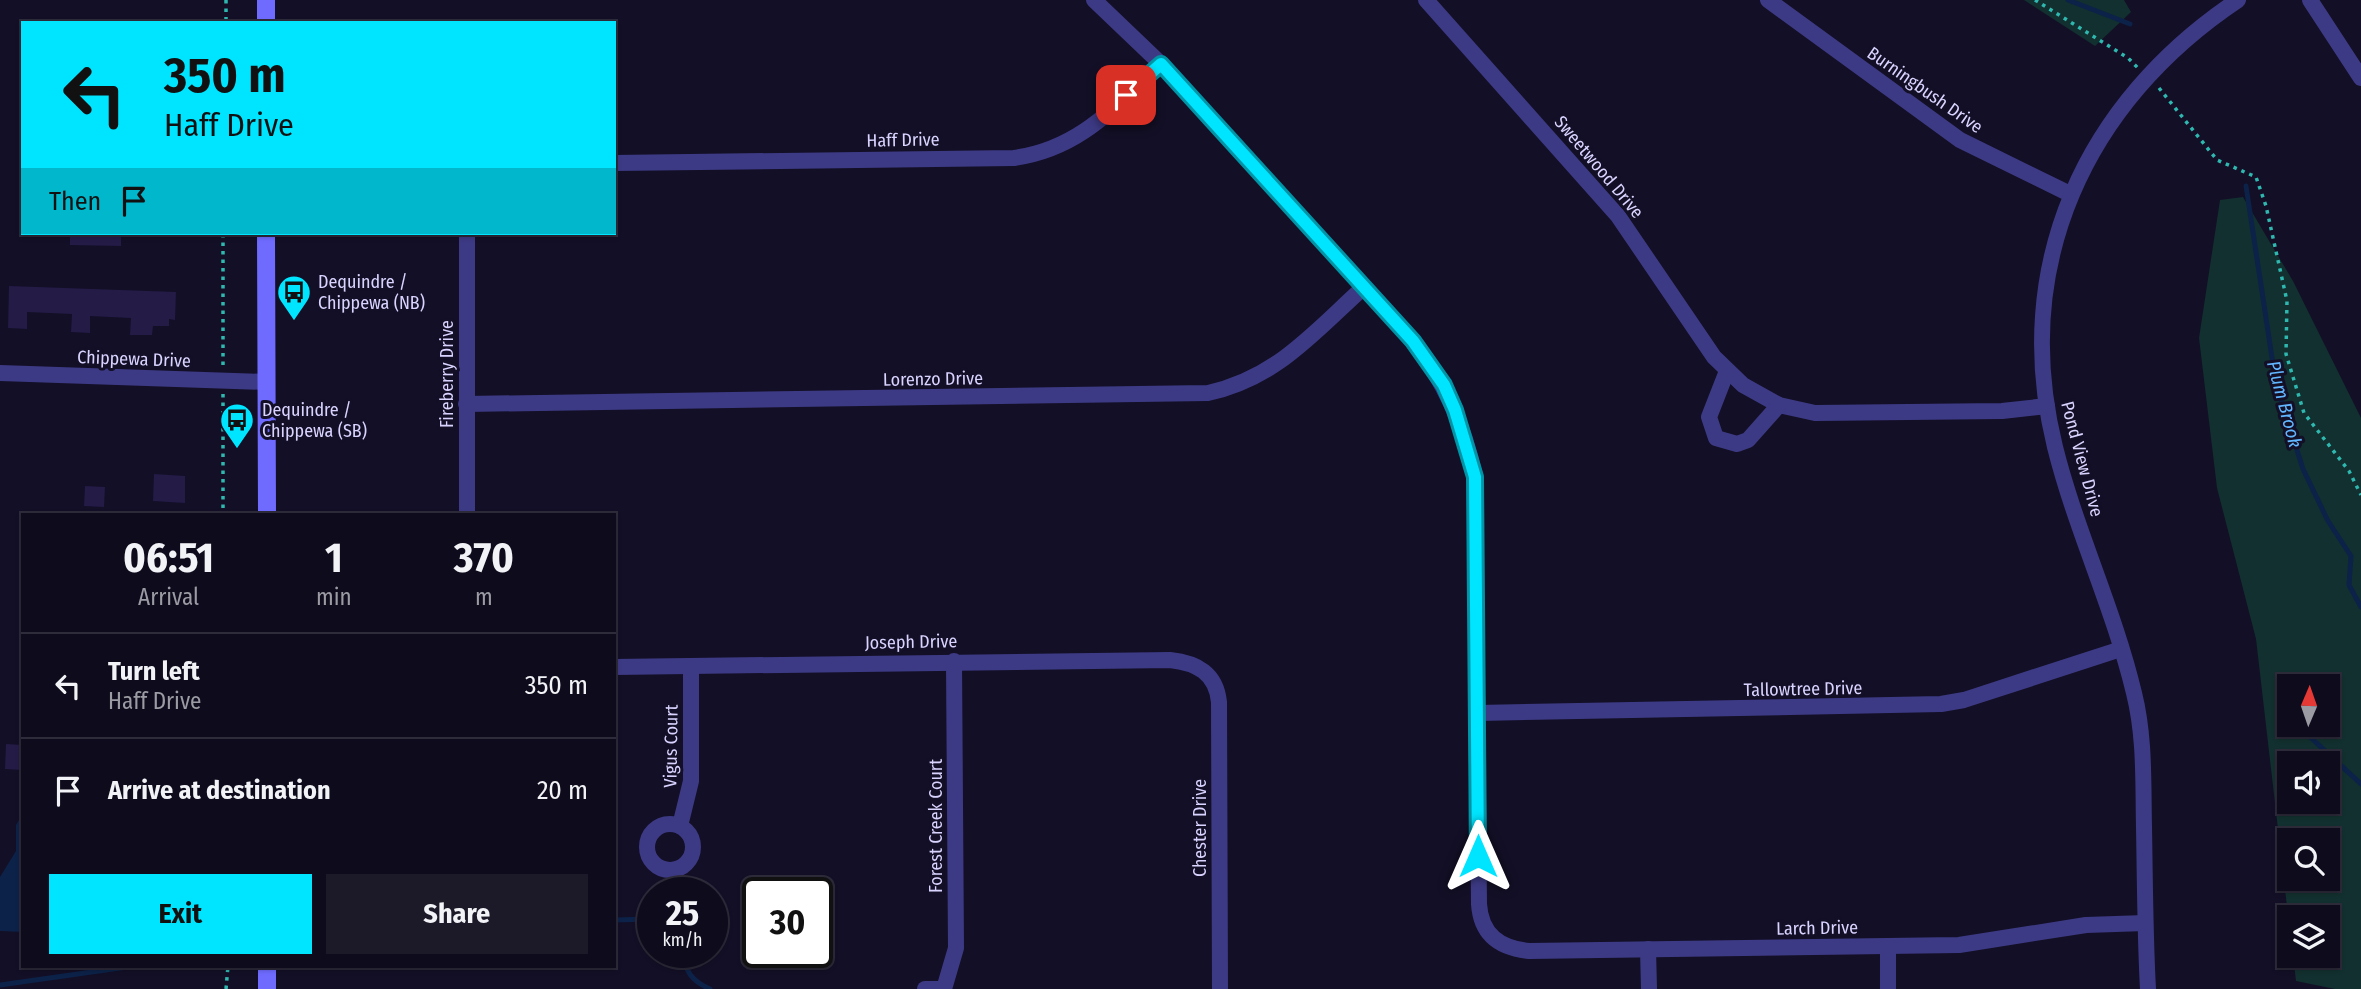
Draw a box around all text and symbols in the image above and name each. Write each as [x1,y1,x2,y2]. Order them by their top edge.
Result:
street label: Burningbush Drive [1863,42,1987,138]
text: 350 m [164,46,286,105]
icon: left [49,49,140,140]
pin [1096,65,1156,125]
icon: arrive [1107,76,1145,114]
text: Haff Drive [164,106,294,144]
street label: Sweetwood Drive [1550,111,1648,223]
street label: Haff Drive [866,128,940,152]
icon: arrive [115,182,153,220]
text: Then [49,186,101,217]
place label: Dequindre / Chippewa (NB) [318,271,425,314]
bus stop icon: Dequindre / Chippewa (NB) [275,273,313,322]
street label: Fireberry Drive [436,320,458,428]
street label: Chippewa Drive [77,346,191,372]
water label: Plum Brook [2262,358,2307,450]
street label: Lorenzo Drive [883,367,983,391]
place label: Dequindre / Chippewa (SB) [262,399,367,442]
street label: Pond View Drive [2056,399,2108,519]
bus stop icon: Dequindre / Chippewa (SB) [218,401,256,450]
text: 06:51 [123,533,214,583]
text: 1 [325,533,343,583]
text: 370 [454,533,514,583]
text: Arrival [138,583,199,611]
text: min [316,583,352,611]
text: m [475,583,493,611]
street label: Joseph Drive [865,630,957,654]
text: Turn left [108,656,200,687]
icon: left [49,667,87,705]
text: 350 m [525,670,588,701]
north arrow [2277,674,2340,737]
map controls [2277,674,2340,968]
street label: Tallowtree Drive [1744,677,1863,701]
text: Haff Drive [108,687,201,715]
street label: Vigus Court [659,704,683,788]
button: sound [2277,751,2340,814]
street label: Forest Creek Court [925,759,947,893]
icon: arrive [49,772,87,810]
text: Arrive at destination [108,775,331,806]
text: 20 m [537,775,588,806]
street label: Chester Drive [1189,779,1211,877]
position arrow [1441,819,1515,893]
button: search [2277,828,2340,891]
button: Exit [49,874,312,954]
button: Share [326,874,588,954]
speed limit sign: 30 [742,877,833,968]
text: 25 [666,892,699,934]
button: layers [2277,905,2340,968]
street label: Larch Drive [1776,916,1858,940]
text: km/h [662,929,703,951]

